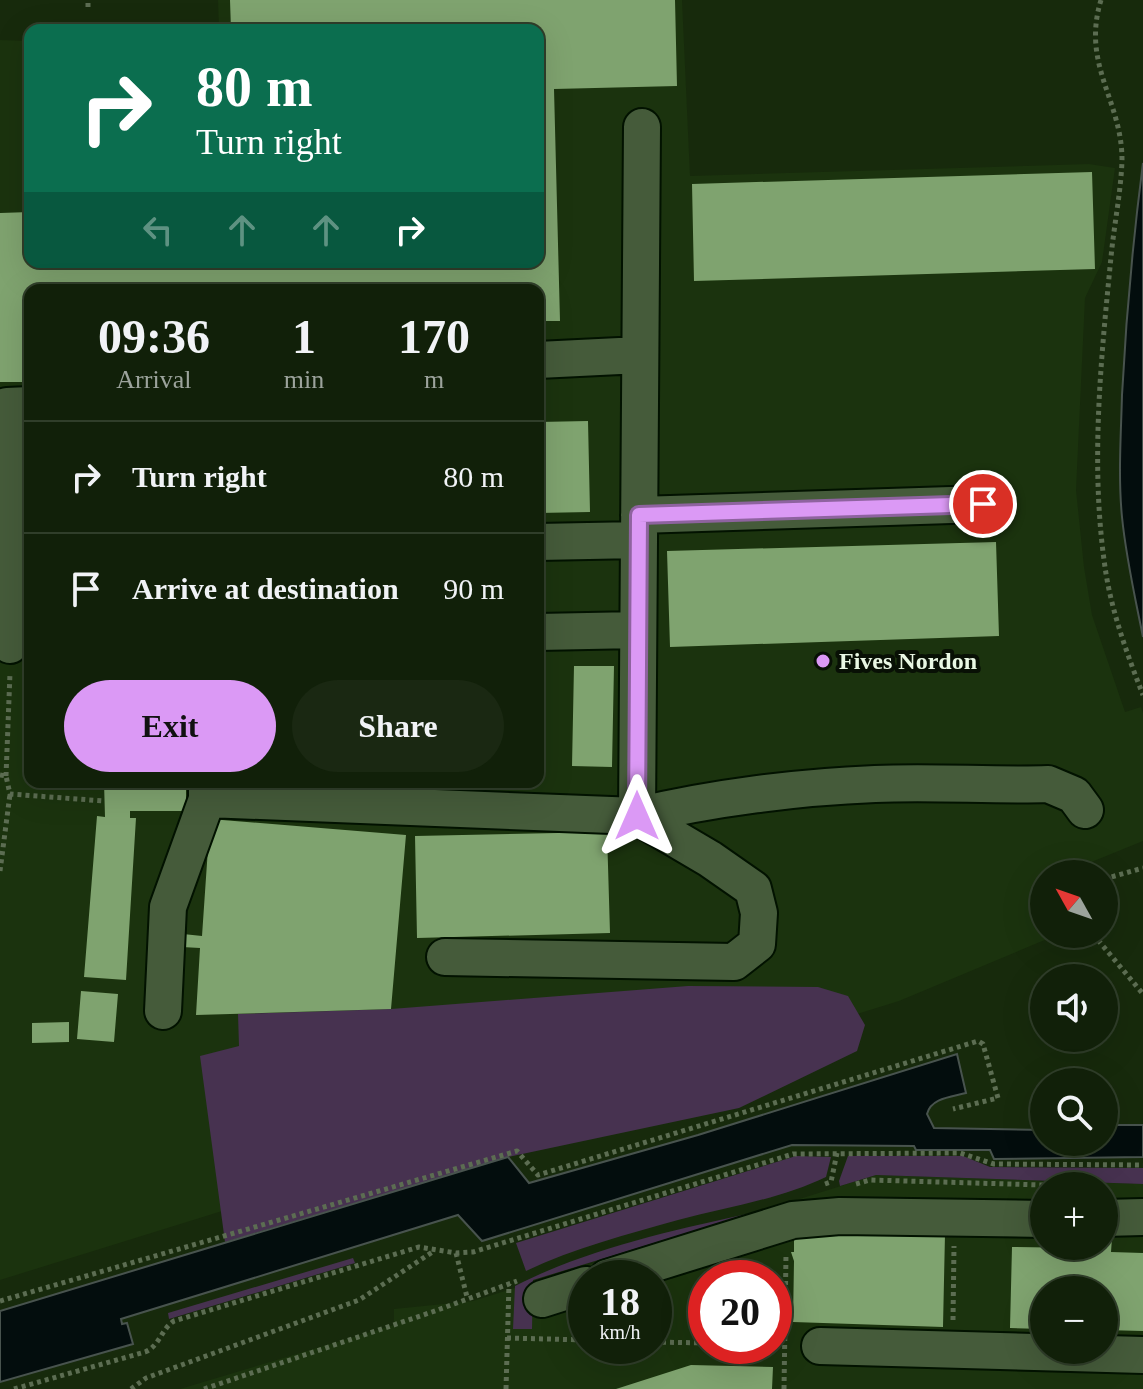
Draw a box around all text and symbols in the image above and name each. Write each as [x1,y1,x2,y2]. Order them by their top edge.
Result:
icon: right [64,56,168,160]
text: 80 m [196,56,313,118]
text: Turn right [196,122,342,162]
icon: left [136,208,180,252]
icon: ahead [220,208,264,252]
icon: ahead [304,208,348,252]
icon: right [388,208,432,252]
text: 09:36 [98,310,210,363]
text: 1 [292,310,316,363]
text: 170 [398,310,470,363]
text: Arrival [116,365,191,394]
text: min [284,365,324,394]
text: m [424,365,444,394]
icon: right [64,455,108,499]
text: Turn right [132,460,267,493]
text: 80 m [443,460,504,493]
pin [949,470,1017,538]
icon: arrive [961,482,1005,526]
icon: arrive [64,567,108,611]
text: Arrive at destination [132,572,399,605]
text: 90 m [443,572,504,605]
place label: Fives Nordon [839,648,977,674]
marker: Fives Nordon [814,652,832,670]
button: Exit [64,680,276,772]
button: Share [292,680,504,772]
position arrow [595,774,679,858]
north arrow [1030,860,1118,948]
map controls [1030,860,1118,1364]
button: sound [1030,964,1118,1052]
button: search [1030,1068,1118,1156]
button: + [1030,1172,1118,1260]
speed limit sign: 20 [688,1260,792,1364]
button: − [1030,1276,1118,1364]
text: 18 [600,1279,640,1324]
text: km/h [599,1321,641,1343]

